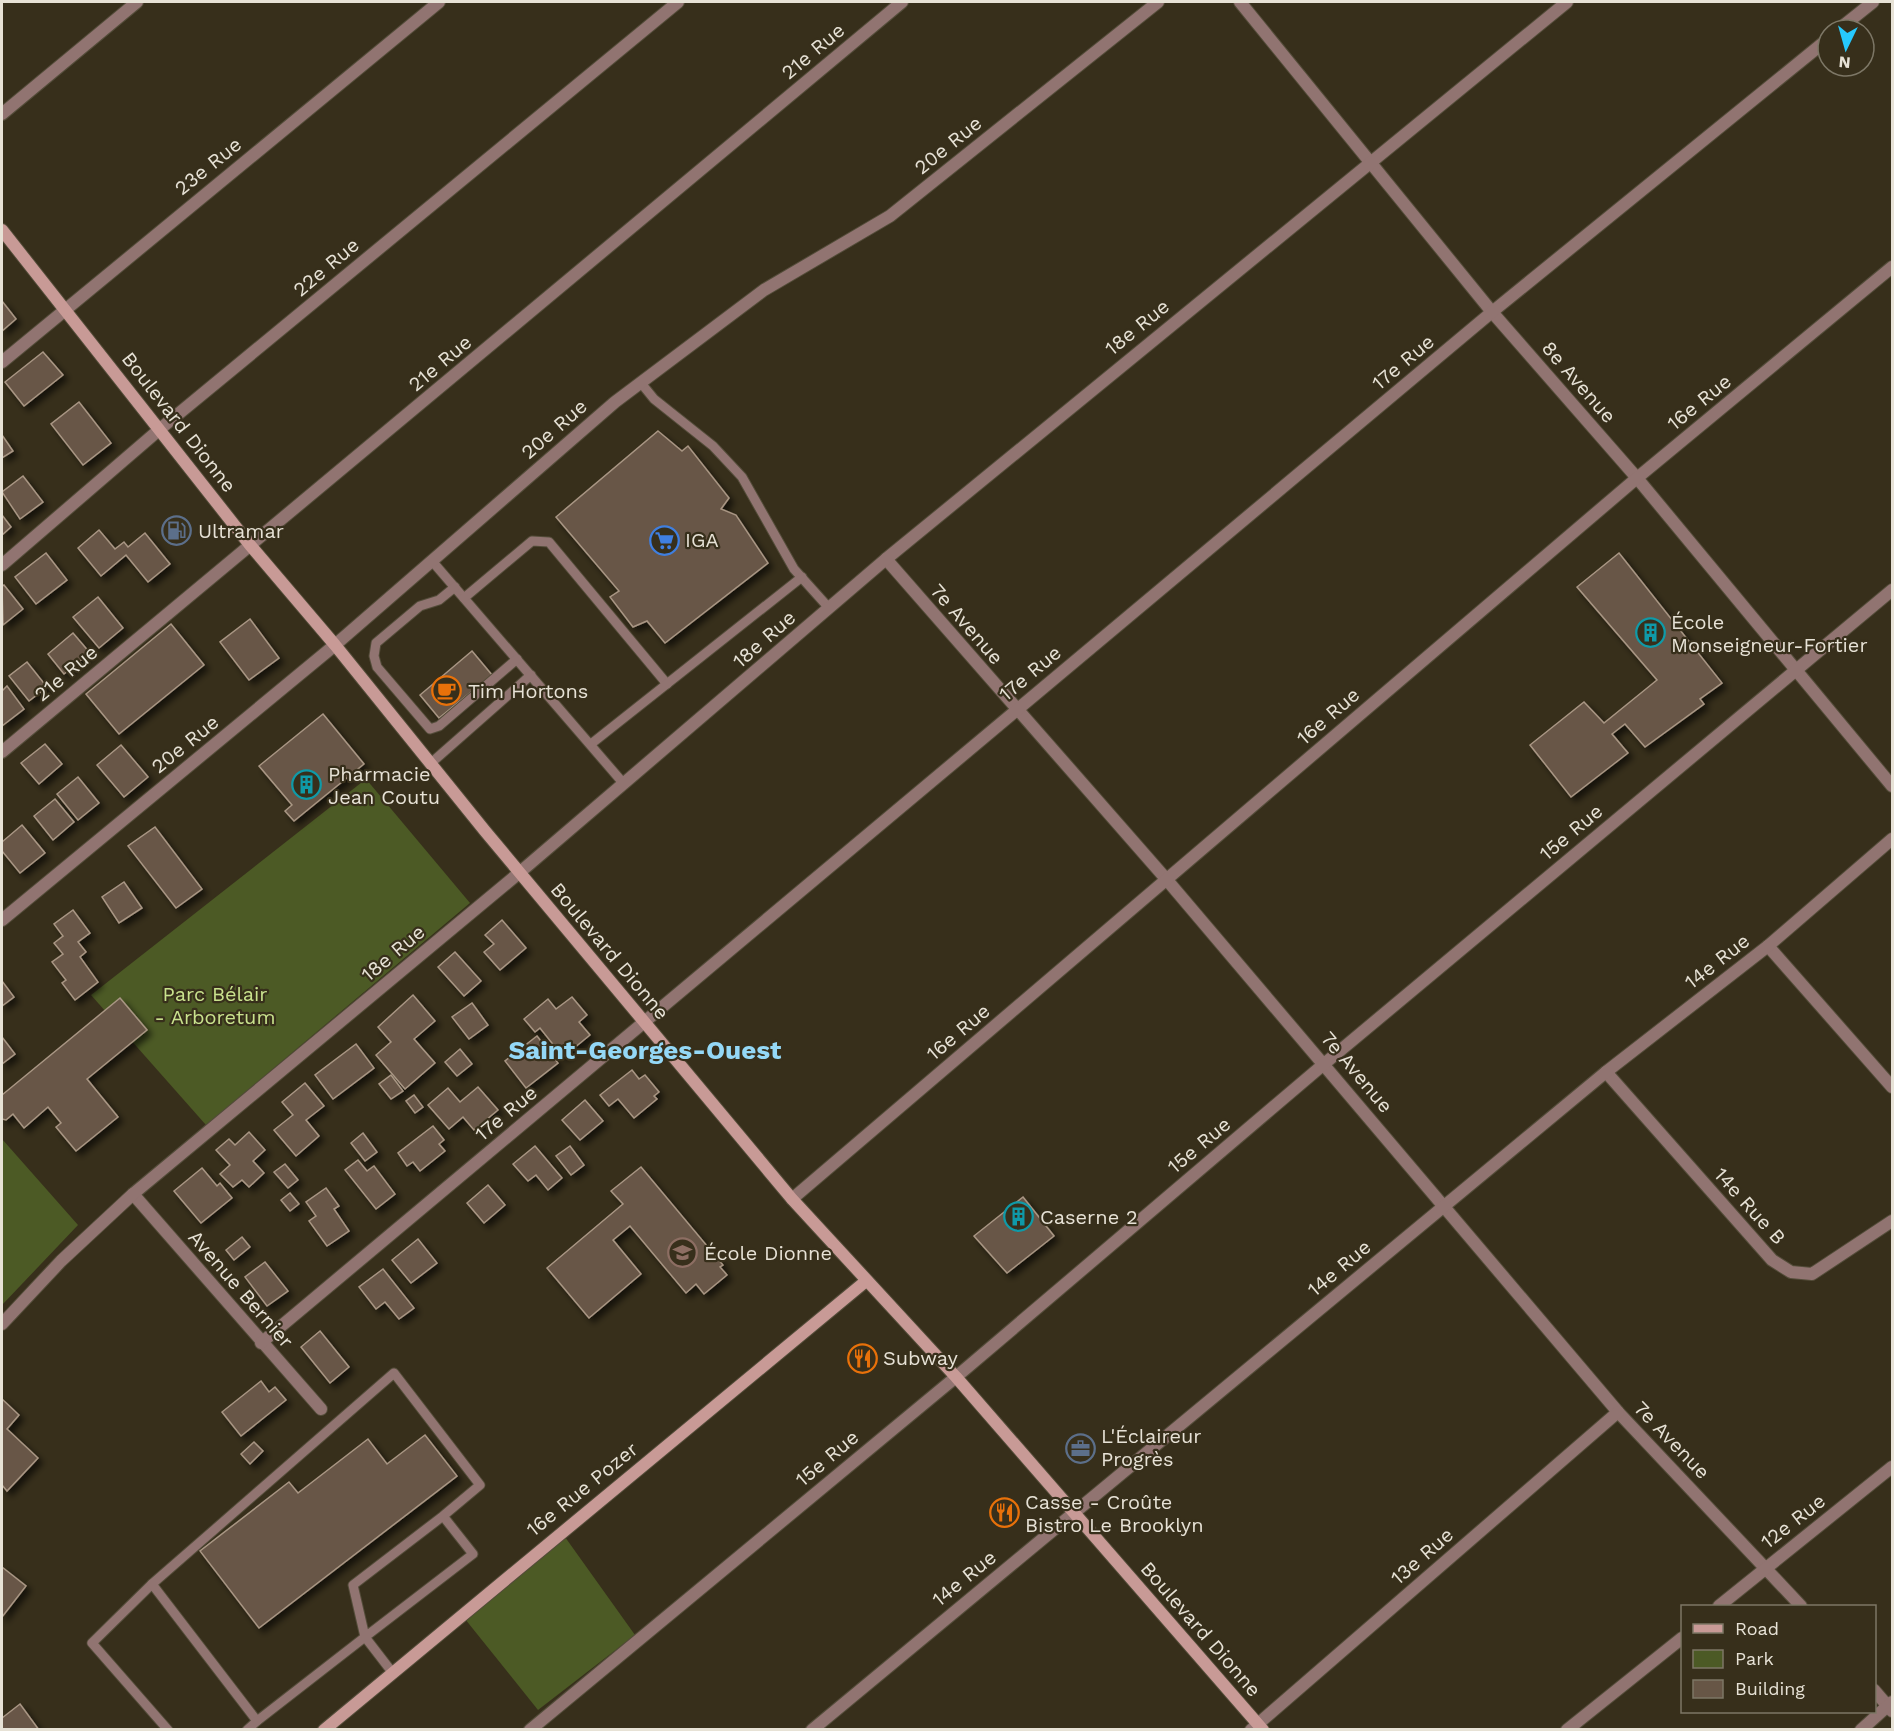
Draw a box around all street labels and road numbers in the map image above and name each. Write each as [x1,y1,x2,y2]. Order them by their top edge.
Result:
street label: 21e Rue [777,18,849,84]
street label: 20e Rue [910,111,986,179]
street label: 23e Rue [170,132,246,200]
street label: 22e Rue [288,233,364,301]
street label: 18e Rue [1100,294,1174,360]
street label: 17e Rue [1367,329,1439,395]
street label: 21e Rue [404,330,476,396]
street label: 8e Avenue [1537,336,1621,428]
street label: Boulevard Dionne [117,347,241,497]
street label: 16e Rue [1662,369,1736,435]
street label: 20e Rue [516,394,592,464]
street label: 7e Avenue [926,579,1008,669]
street label: 18e Rue [728,605,800,673]
street label: 21e Rue [30,640,102,706]
street label: 17e Rue [994,640,1066,706]
street label: 16e Rue [1292,682,1364,750]
street label: 20e Rue [147,710,223,778]
street label: 15e Rue [1535,799,1607,865]
street label: Boulevard Dionne [546,878,674,1024]
street label: 18e Rue [356,920,430,986]
street label: 14e Rue [1680,928,1754,994]
street label: 16e Rue [921,999,995,1065]
street label: 7e Avenue [1316,1026,1398,1118]
street label: 17e Rue [470,1080,542,1146]
street label: 15e Rue [1163,1112,1235,1178]
street label: 14e Rue B [1709,1163,1791,1249]
street label: Avenue Bernier [183,1225,299,1353]
street label: 14e Rue [1302,1235,1376,1301]
street label: 7e Avenue [1629,1396,1715,1484]
street label: 15e Rue [791,1425,863,1491]
street label: 16e Rue Pozer [522,1437,642,1541]
street label: 12e Rue [1756,1489,1830,1553]
street label: 13e Rue [1386,1522,1458,1590]
street label: 14e Rue [927,1545,1001,1611]
street label: Boulevard Dionne [1136,1556,1266,1702]

